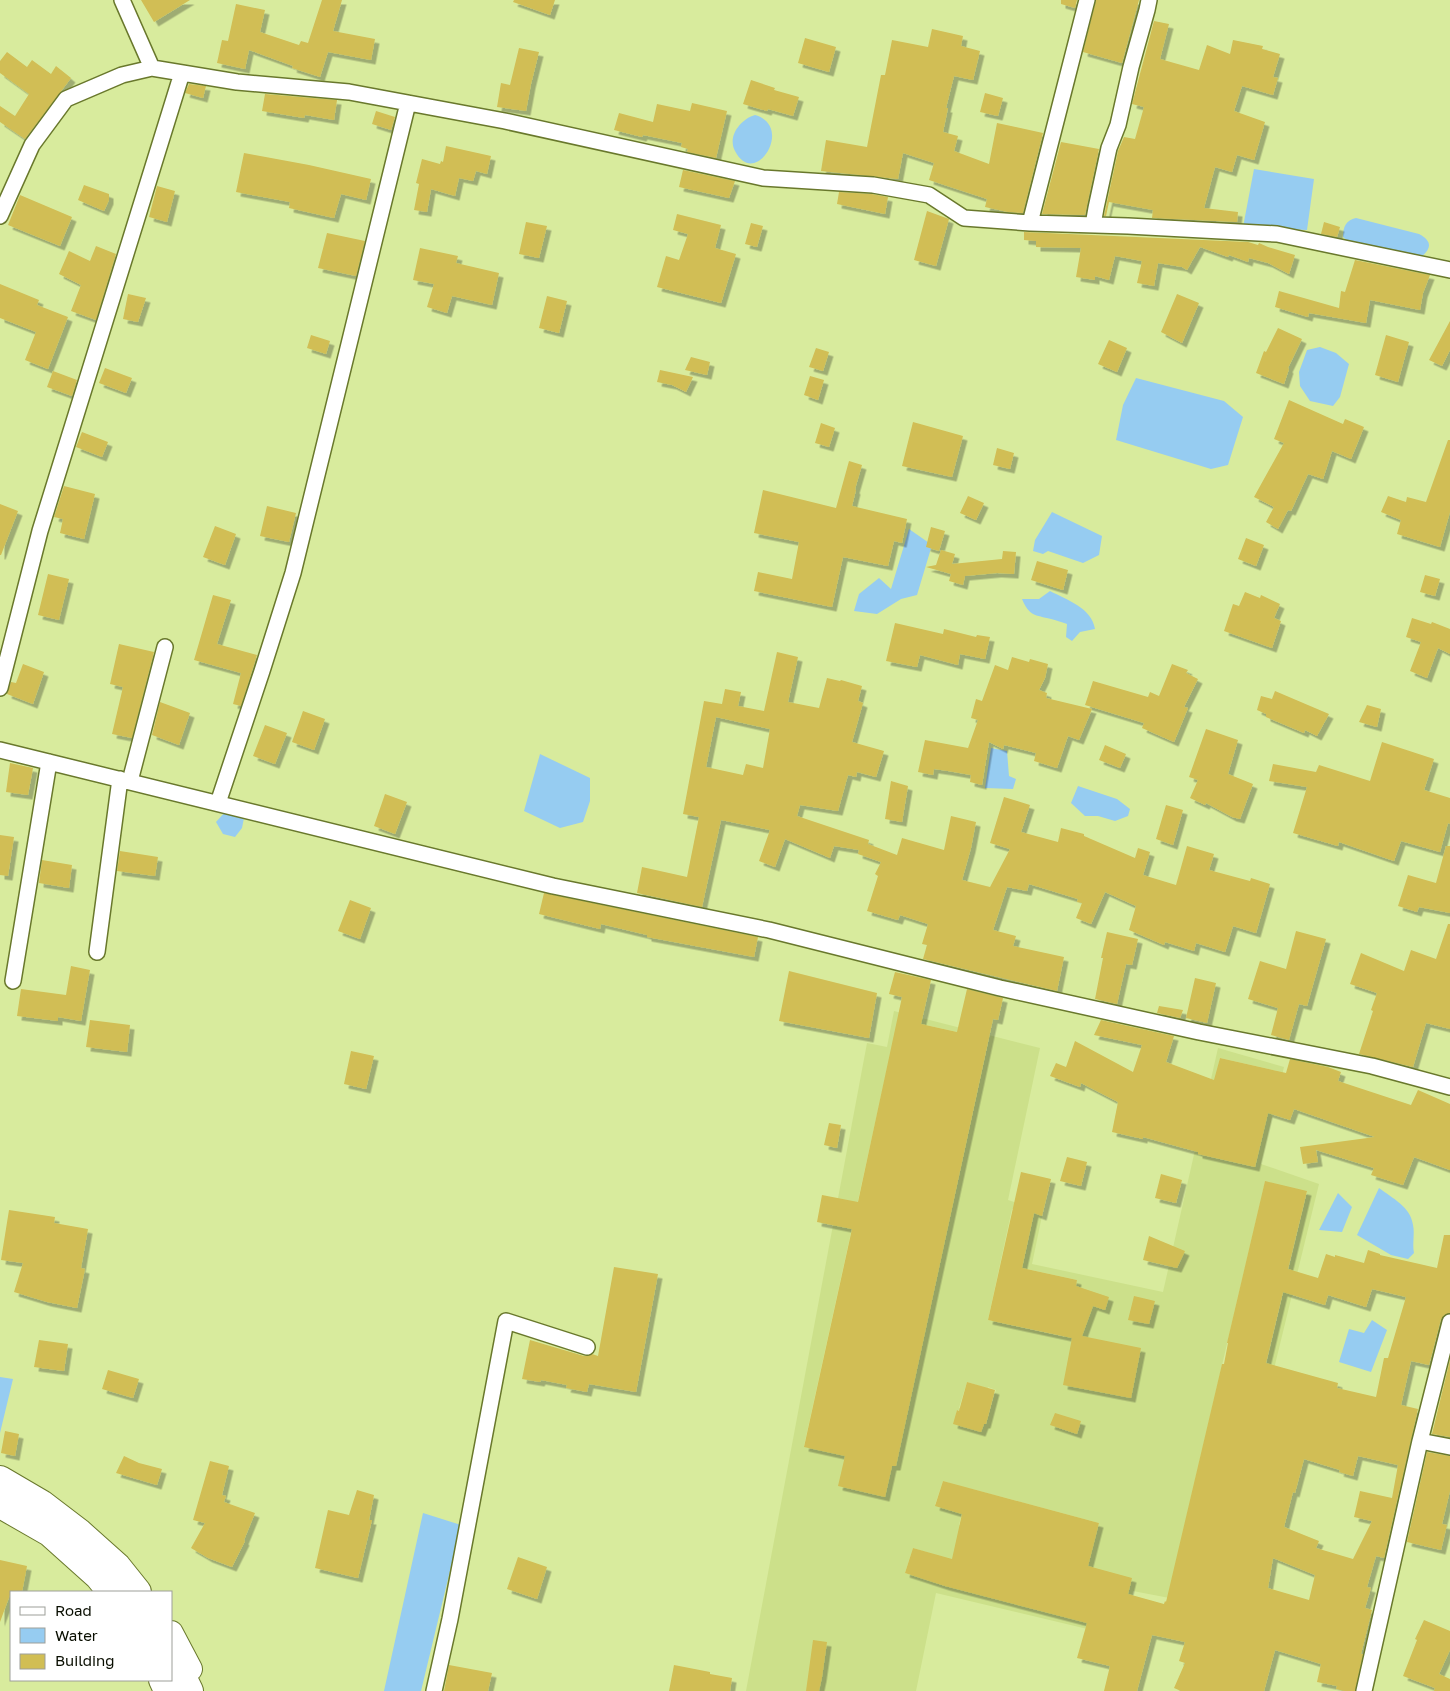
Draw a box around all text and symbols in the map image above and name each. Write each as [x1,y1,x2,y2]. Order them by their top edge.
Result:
legend [10,1591,172,1681]
text: Road [55,1601,92,1619]
text: Water [55,1626,98,1644]
text: Building [55,1651,115,1669]

